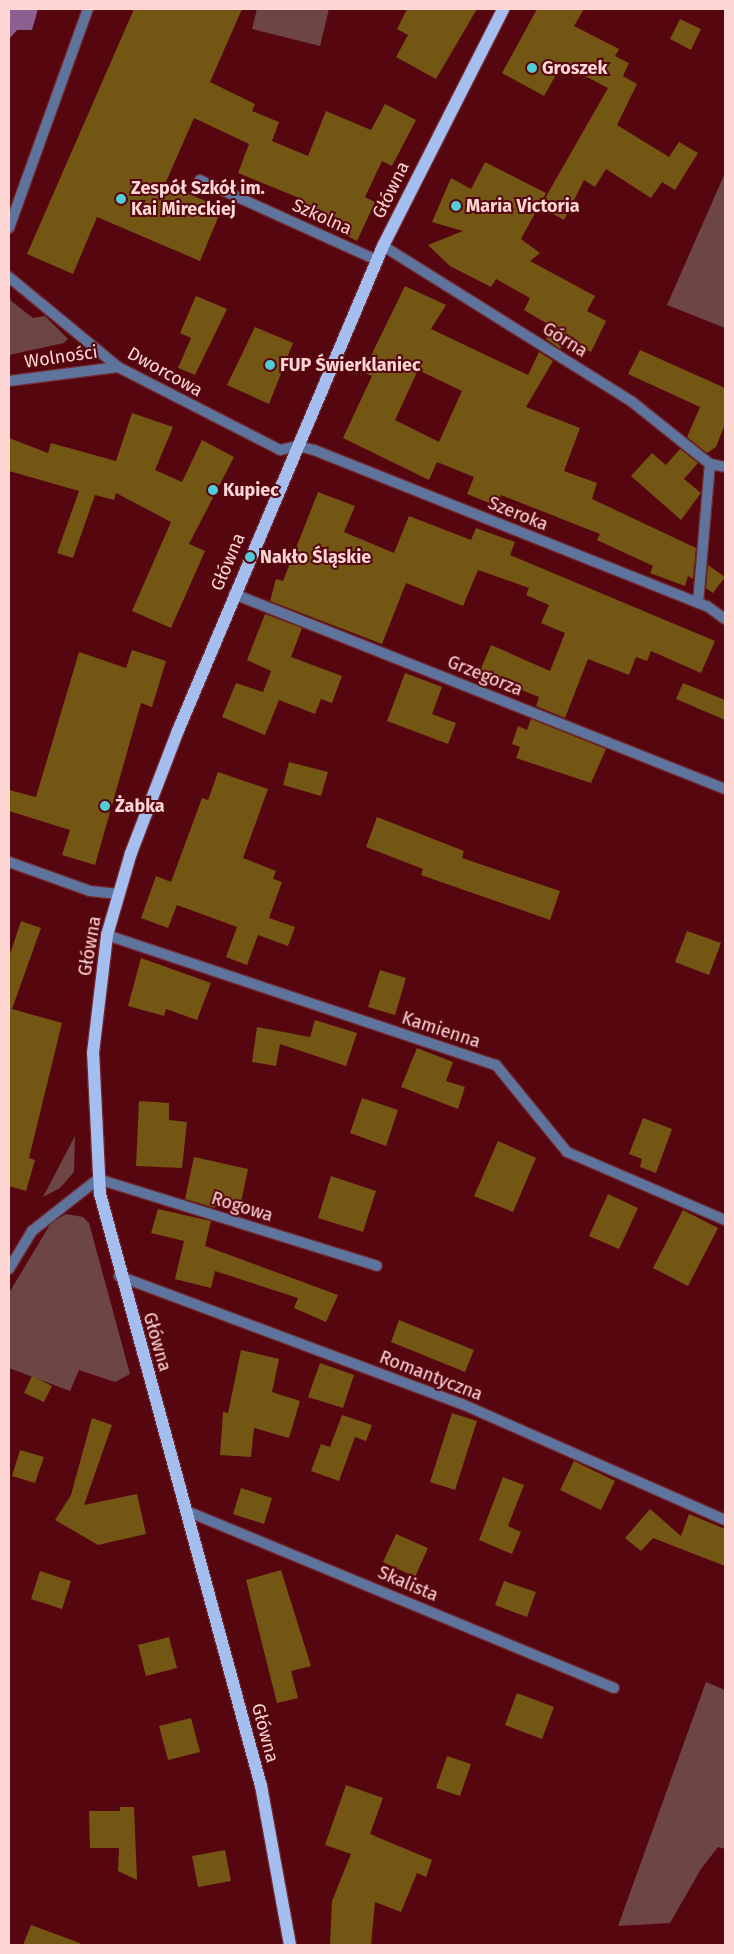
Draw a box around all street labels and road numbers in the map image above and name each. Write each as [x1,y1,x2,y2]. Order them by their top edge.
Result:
street label: Główna [368,158,414,222]
street label: Szkolna [289,194,355,240]
street label: Górna [538,318,592,362]
street label: Wolności [23,341,99,373]
street label: Dworcowa [124,343,206,401]
street label: Szeroka [485,492,551,536]
street label: Główna [206,530,250,594]
street label: Grzegorza [444,651,526,701]
street label: Główna [74,914,106,978]
street label: Kamienna [399,1007,483,1053]
street label: Rogowa [209,1187,275,1227]
street label: Główna [138,1310,176,1374]
street label: Romantyczna [376,1346,486,1406]
street label: Skalista [375,1562,441,1606]
street label: Główna [247,1701,283,1765]

